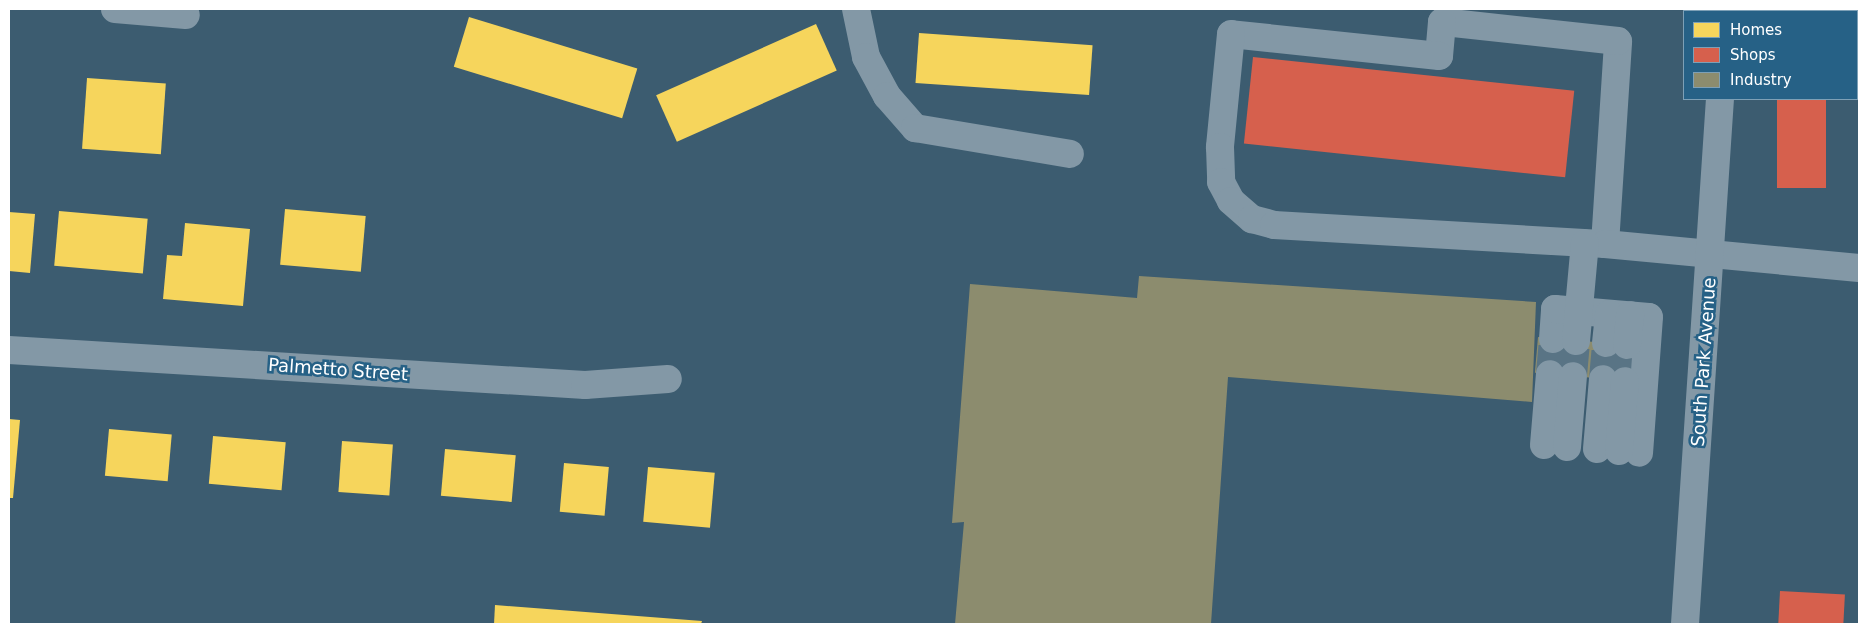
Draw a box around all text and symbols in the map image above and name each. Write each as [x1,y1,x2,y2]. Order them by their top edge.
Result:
legend [1683,10,1858,100]
text: Homes [1730,21,1782,39]
text: Shops [1730,46,1776,64]
text: Industry [1730,71,1792,89]
street label: South Park Avenue [1687,277,1721,447]
street label: Palmetto Street [267,354,409,386]

